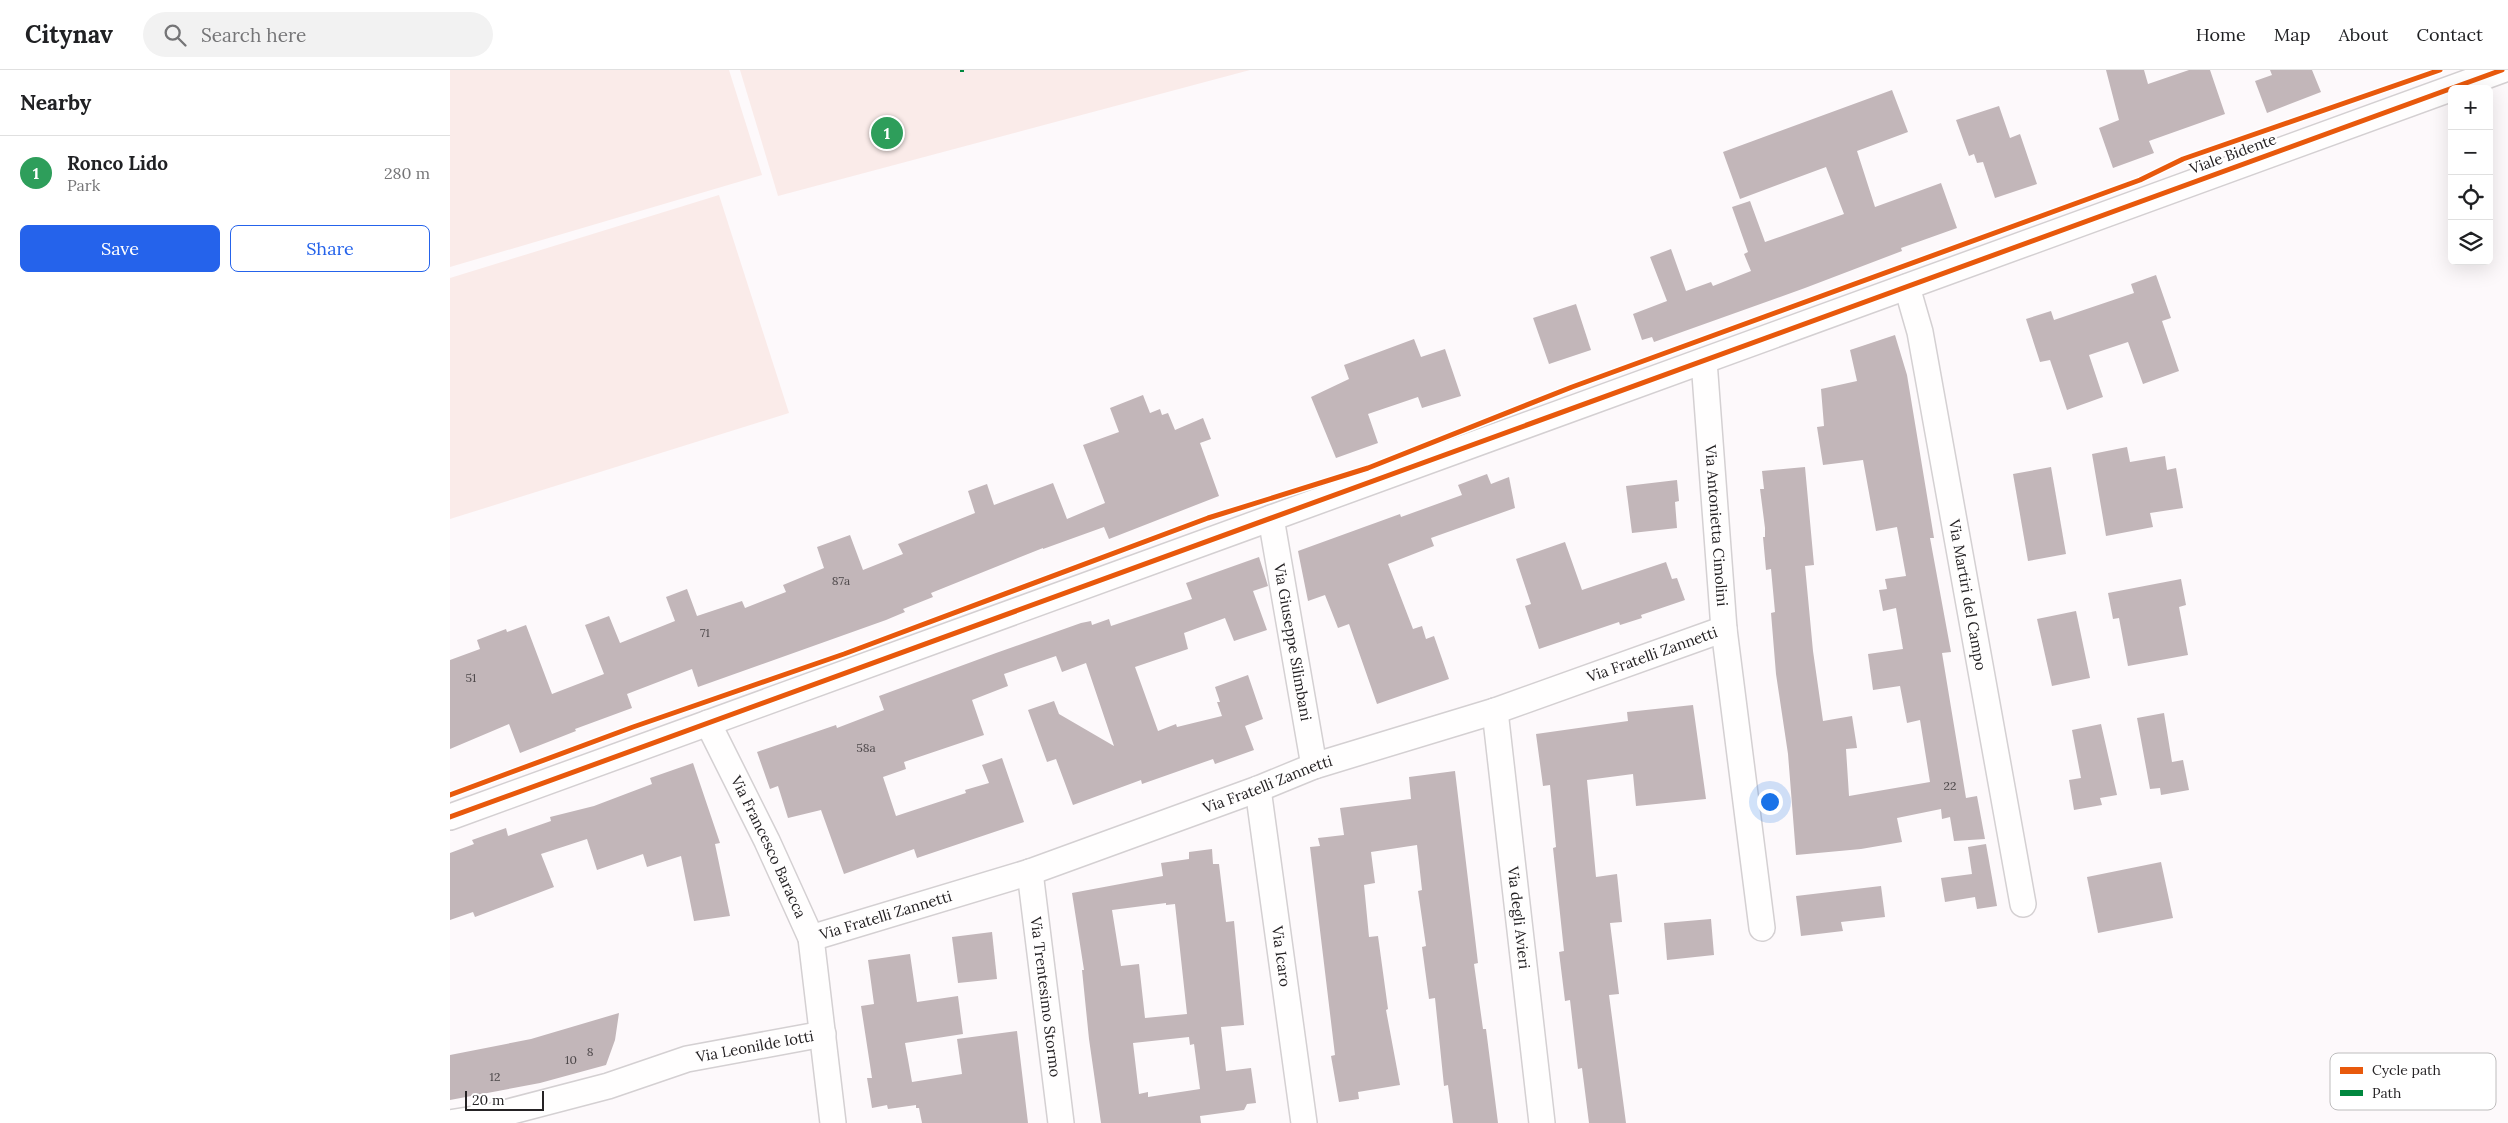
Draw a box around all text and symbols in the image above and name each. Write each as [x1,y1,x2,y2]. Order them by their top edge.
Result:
search box [143,12,493,57]
text: Citynav [25,19,113,50]
icon: search [161,21,189,49]
text: Search here [201,23,306,47]
text: Home [2196,23,2246,46]
text: Map [2274,23,2310,46]
text: About [2338,23,2388,46]
text: Contact [2416,23,2483,46]
map controls [2448,85,2493,265]
button: + [2448,85,2493,130]
text: Nearby [20,89,91,116]
pin: 1 [871,114,903,152]
street label: Viale Bidente [2186,129,2279,178]
button: − [2448,130,2493,175]
text: Ronco Lido [67,151,168,175]
text: 1 [33,163,39,183]
text: 280 m [384,163,430,183]
text: Park [67,175,100,195]
button: locate [2448,175,2493,220]
button: layers [2448,220,2493,265]
button: Save [20,225,220,272]
button: Share [230,225,430,272]
street label: Via Antonietta Cimolini [1701,443,1732,607]
street label: Via Martiri del Campo [1945,517,1991,672]
street label: Via Giuseppe Silimbani [1270,561,1316,722]
house number: 87a [832,573,850,588]
street label: Via Fratelli Zannetti [1583,622,1720,687]
house number: 71 [700,625,710,640]
house number: 51 [466,670,476,685]
house number: 58a [856,740,876,755]
street label: Via Fratelli Zannetti [1199,751,1334,818]
street label: Via Francesco Baracca [726,772,811,921]
house number: 22 [1944,778,1956,793]
your location [1757,789,1783,815]
street label: Via degli Avieri [1504,864,1534,970]
street label: Via Fratelli Zannetti [816,886,954,944]
street label: Via Trentesimo Stormo [1026,915,1065,1078]
street label: Via Icaro [1268,924,1295,988]
street label: Via Leonilde Iotti [694,1026,815,1066]
house number: 8 [587,1044,594,1059]
house number: 10 [565,1052,577,1067]
legend [2330,1053,2496,1110]
text: Cycle path [2372,1061,2441,1079]
house number: 12 [490,1069,500,1084]
text: Path [2372,1084,2401,1102]
scale bar [465,1088,544,1111]
text: 20 m [472,1091,504,1109]

